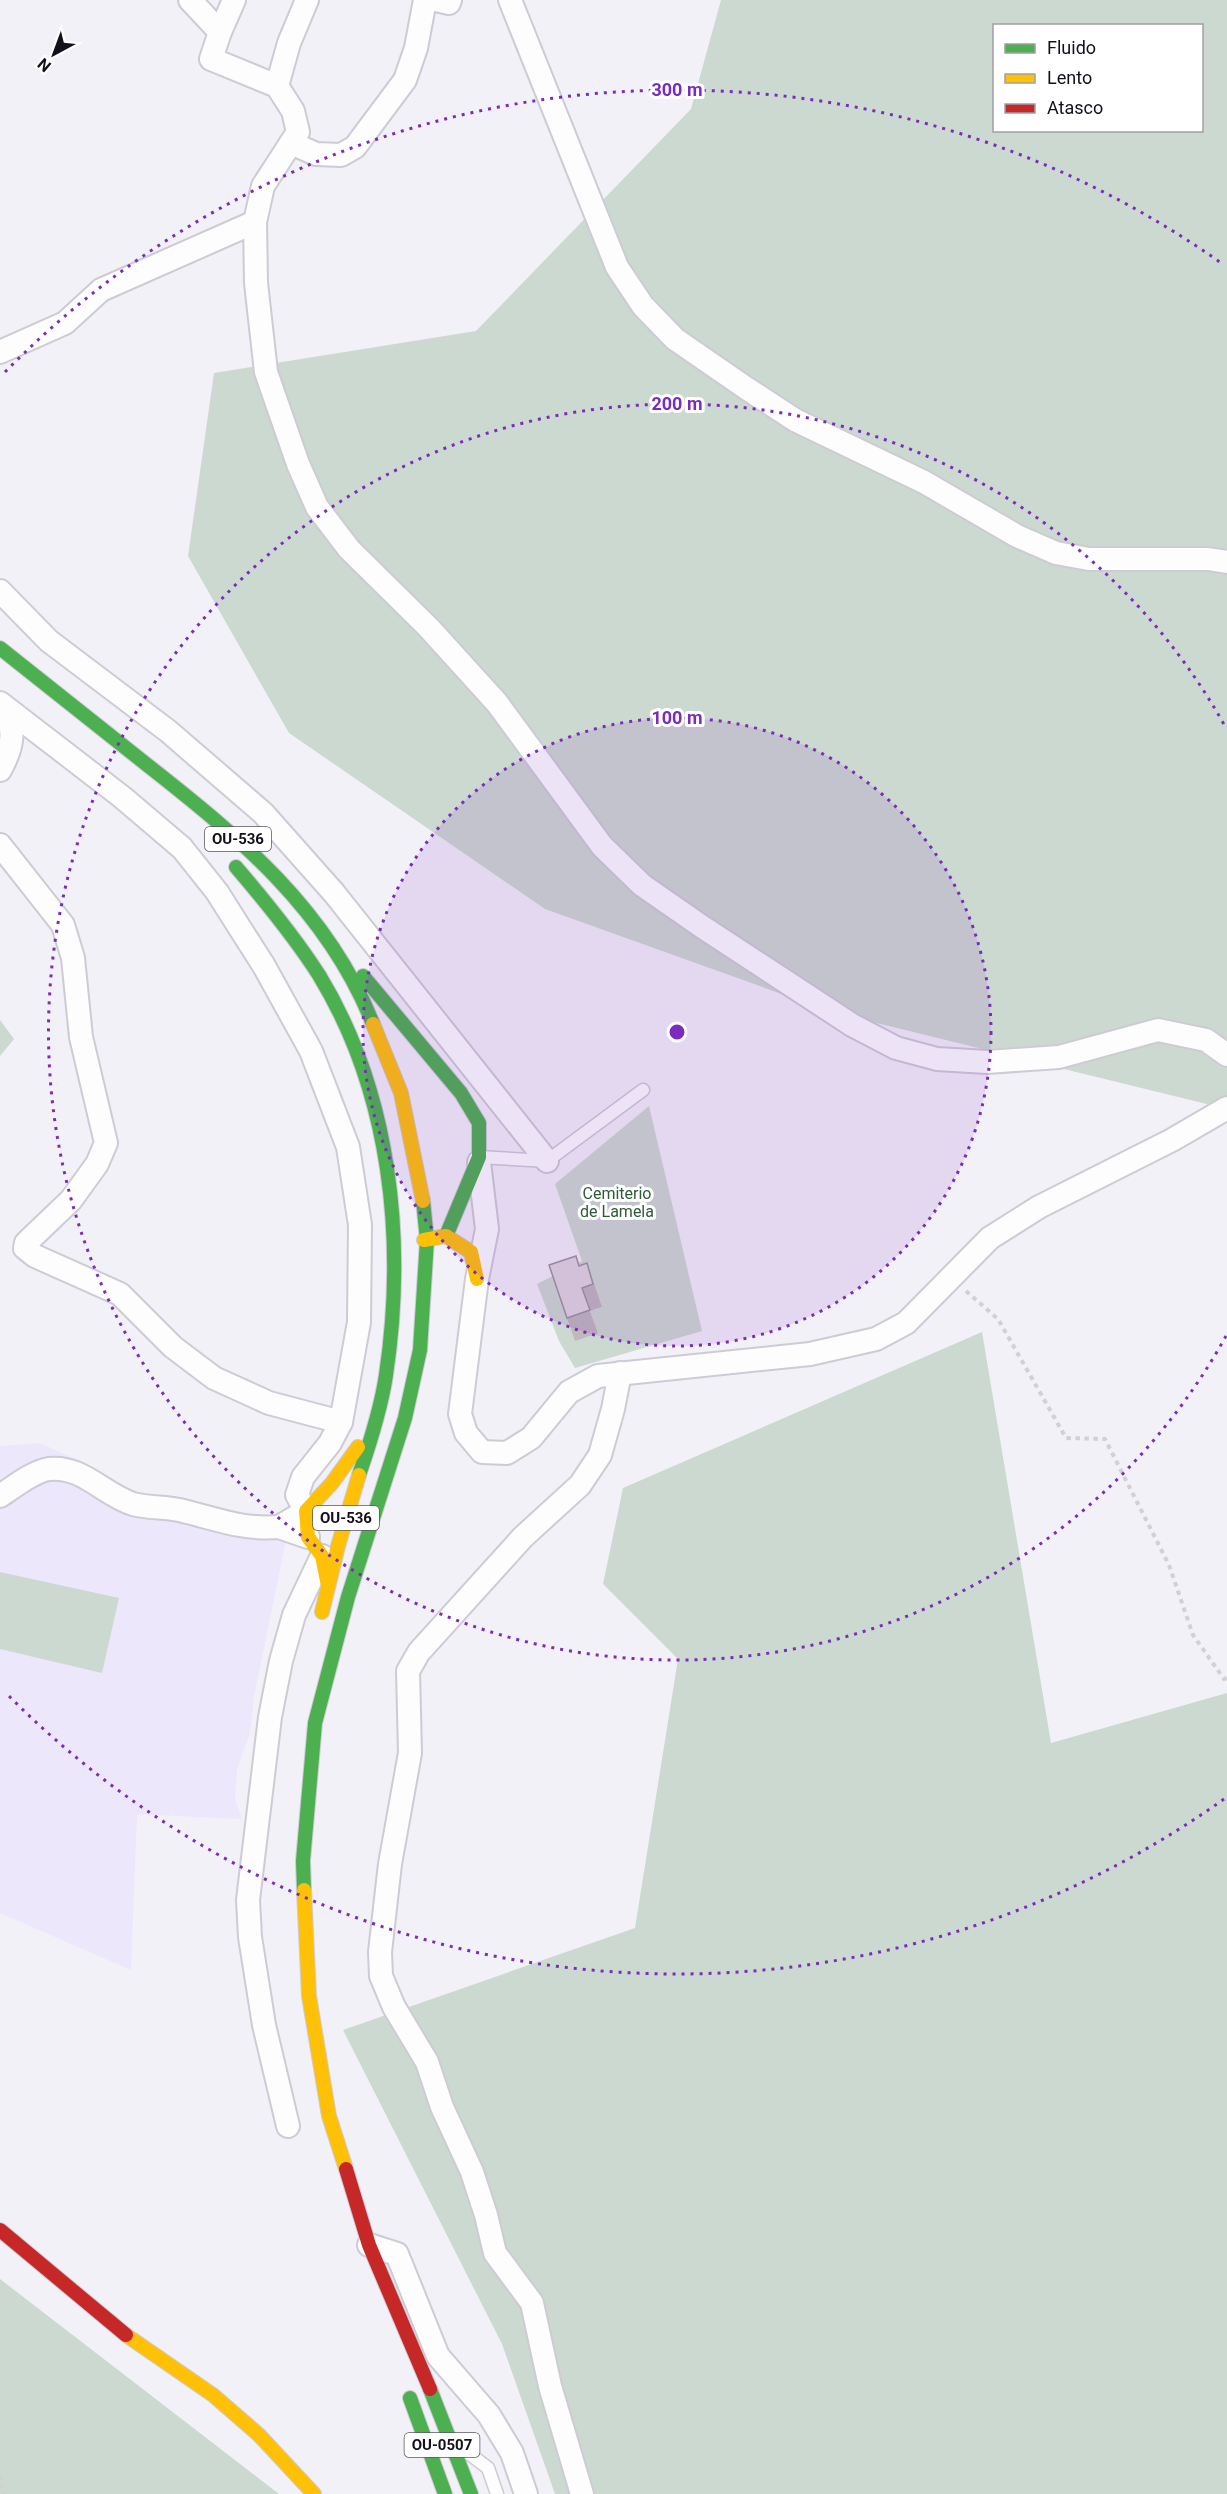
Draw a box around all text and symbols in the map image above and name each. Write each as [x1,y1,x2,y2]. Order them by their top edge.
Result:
north arrow [24,24,84,84]
legend [993,24,1203,132]
text: Fluido [1047,37,1096,58]
text: N [34,54,55,76]
text: Lento [1047,67,1092,88]
text: 300 m [651,79,703,100]
text: Atasco [1047,97,1103,118]
text: 200 m [651,393,703,414]
text: 100 m [651,707,703,728]
road number: OU-536 [205,827,271,851]
centre of rings [667,1022,687,1042]
park label: Cemiterio de Lamela [580,1184,654,1221]
road number: OU-536 [313,1506,379,1530]
road number: OU-0507 [404,2433,480,2457]

